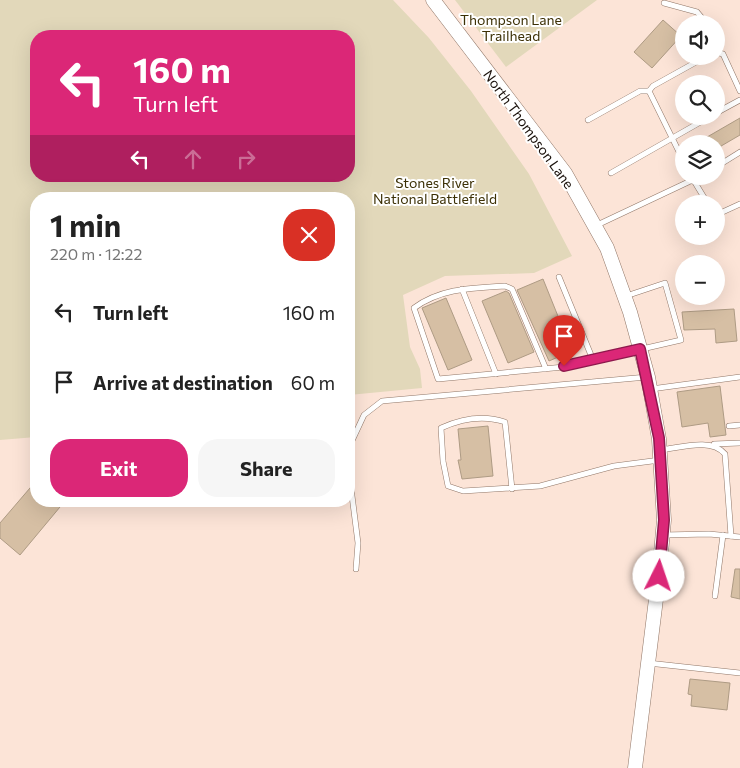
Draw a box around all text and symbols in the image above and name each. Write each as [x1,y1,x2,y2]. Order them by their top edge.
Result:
park label: Thompson Lane Trailhead [460,11,562,44]
map controls [675,15,725,305]
button: sound [675,15,725,65]
text: 160 m [133,47,231,90]
icon: left [50,50,115,115]
street label: North Thompson Lane [480,66,578,192]
button: search [675,75,725,125]
text: Turn left [133,90,218,117]
button: layers [675,135,725,185]
icon: left [126,145,154,173]
icon: ahead [179,145,207,173]
icon: right [232,145,260,173]
park label: Stones River National Battlefield [373,174,497,207]
button: + [675,195,725,245]
text: 1 min [50,206,121,243]
button: close [283,209,335,261]
text: 220 m · 12:22 [50,244,142,263]
button: − [675,255,725,305]
icon: left [50,298,78,326]
text: Turn left [93,301,168,324]
text: 160 m [283,301,335,324]
pin [543,315,585,366]
icon: arrive [550,322,578,350]
icon: arrive [50,368,78,396]
text: Arrive at destination [93,371,273,394]
text: 60 m [291,371,335,394]
button: Exit [50,439,188,497]
button: Share [198,439,335,497]
position arrow [632,549,684,601]

